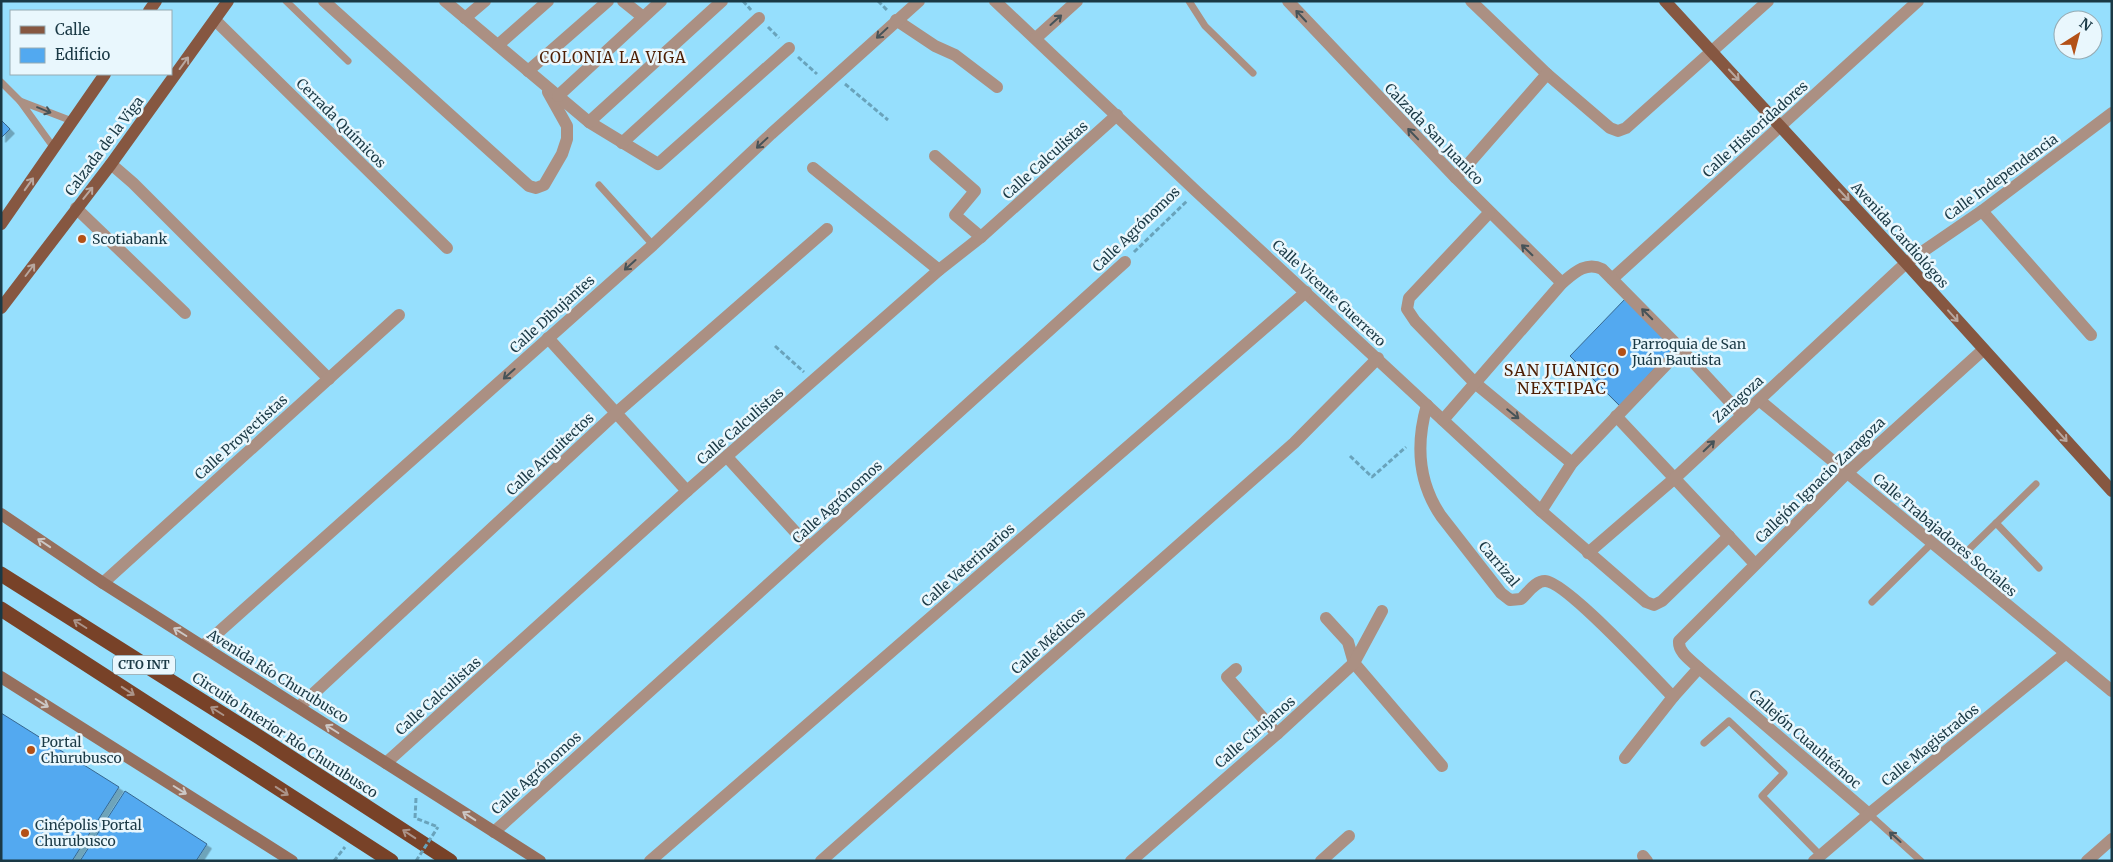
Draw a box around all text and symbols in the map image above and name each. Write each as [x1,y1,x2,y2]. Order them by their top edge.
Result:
legend [10,10,172,75]
one-way arrow [1295,10,1307,23]
north arrow [2053,10,2103,60]
one-way arrow [1050,14,1063,26]
text: N [2076,14,2095,35]
text: Calle [55,20,90,39]
one-way arrow [875,27,888,39]
text: Edificio [55,45,111,64]
district label: COLONIA LA VIGA [539,48,687,67]
one-way arrow [179,56,190,70]
one-way arrow [1728,69,1740,82]
street label: Cerrada Químicos [292,74,390,172]
street label: Calle Historidadores [1699,77,1812,181]
street label: Calzada San Juanico [1381,79,1487,189]
street label: Calzada de la Viga [61,92,148,199]
one-way arrow [35,106,51,115]
street label: Calle Calculistas [999,117,1092,203]
one-way arrow [1407,128,1419,140]
street label: Calle Independencia [1941,129,2062,224]
one-way arrow [755,137,768,149]
one-way arrow [24,177,34,191]
street label: Avenida Cardiológos [1847,177,1953,292]
street label: Calle Agrónomos [1088,183,1184,275]
one-way arrow [82,187,93,200]
one-way arrow [1838,189,1850,202]
place label: Scotiabank [92,230,167,248]
marker: Scotiabank [76,233,88,245]
street label: Calle Vicente Guerrero [1268,236,1390,350]
one-way arrow [1522,244,1534,256]
one-way arrow [623,259,636,271]
one-way arrow [25,263,35,277]
street label: Calle Dibujantes [506,271,598,357]
one-way arrow [1641,308,1653,320]
one-way arrow [1947,309,1959,322]
place label: Parroquia de San Juán Bautista [1631,335,1746,369]
marker: Parroquia de San Juán Bautista [1616,346,1628,358]
district label: SAN JUANICO NEXTIPAC [1504,360,1620,398]
one-way arrow [502,368,515,379]
street label: Zaragoza [1709,371,1767,426]
street label: Calle Calculistas [693,383,787,468]
street label: Calle Proyectistas [191,391,291,483]
street label: Calle Arquitectos [502,409,598,499]
one-way arrow [1506,409,1519,420]
street label: Callejón Ignacio Zaragoza [1751,413,1889,547]
one-way arrow [2056,430,2068,443]
one-way arrow [1702,440,1715,452]
street label: Calle Agrónomos [788,457,886,547]
street label: Calle Trabajadores Sociales [1869,470,2021,600]
street label: Calle Veterinarios [918,519,1019,610]
one-way arrow [37,538,51,548]
street label: Carrizal [1475,538,1524,591]
street label: Calle Médicos [1007,604,1089,678]
one-way arrow [73,619,87,629]
street label: Avenida Río Churubusco [203,624,352,727]
one-way arrow [174,627,188,637]
street label: Calle Calculistas [392,653,485,739]
road number: CTO INT [113,656,175,674]
street label: Circuito Interior Río Churubusco [189,668,381,802]
street label: Callejón Cuauhtémoc [1745,685,1865,793]
one-way arrow [121,686,135,696]
street label: Calle Cirujanos [1211,692,1299,772]
one-way arrow [35,698,49,708]
street label: Calle Magistrados [1878,700,1983,790]
one-way arrow [211,705,225,715]
one-way arrow [325,723,339,734]
street label: Calle Agrónomos [487,728,585,818]
place label: Portal Churubusco [41,733,122,767]
marker: Portal Churubusco [25,744,37,756]
one-way arrow [172,785,186,795]
one-way arrow [274,786,288,796]
one-way arrow [463,811,477,821]
place label: Cinépolis Portal Churubusco [35,816,142,850]
marker: Cinépolis Portal Churubusco [19,827,31,839]
one-way arrow [402,829,416,839]
one-way arrow [1888,831,1901,843]

